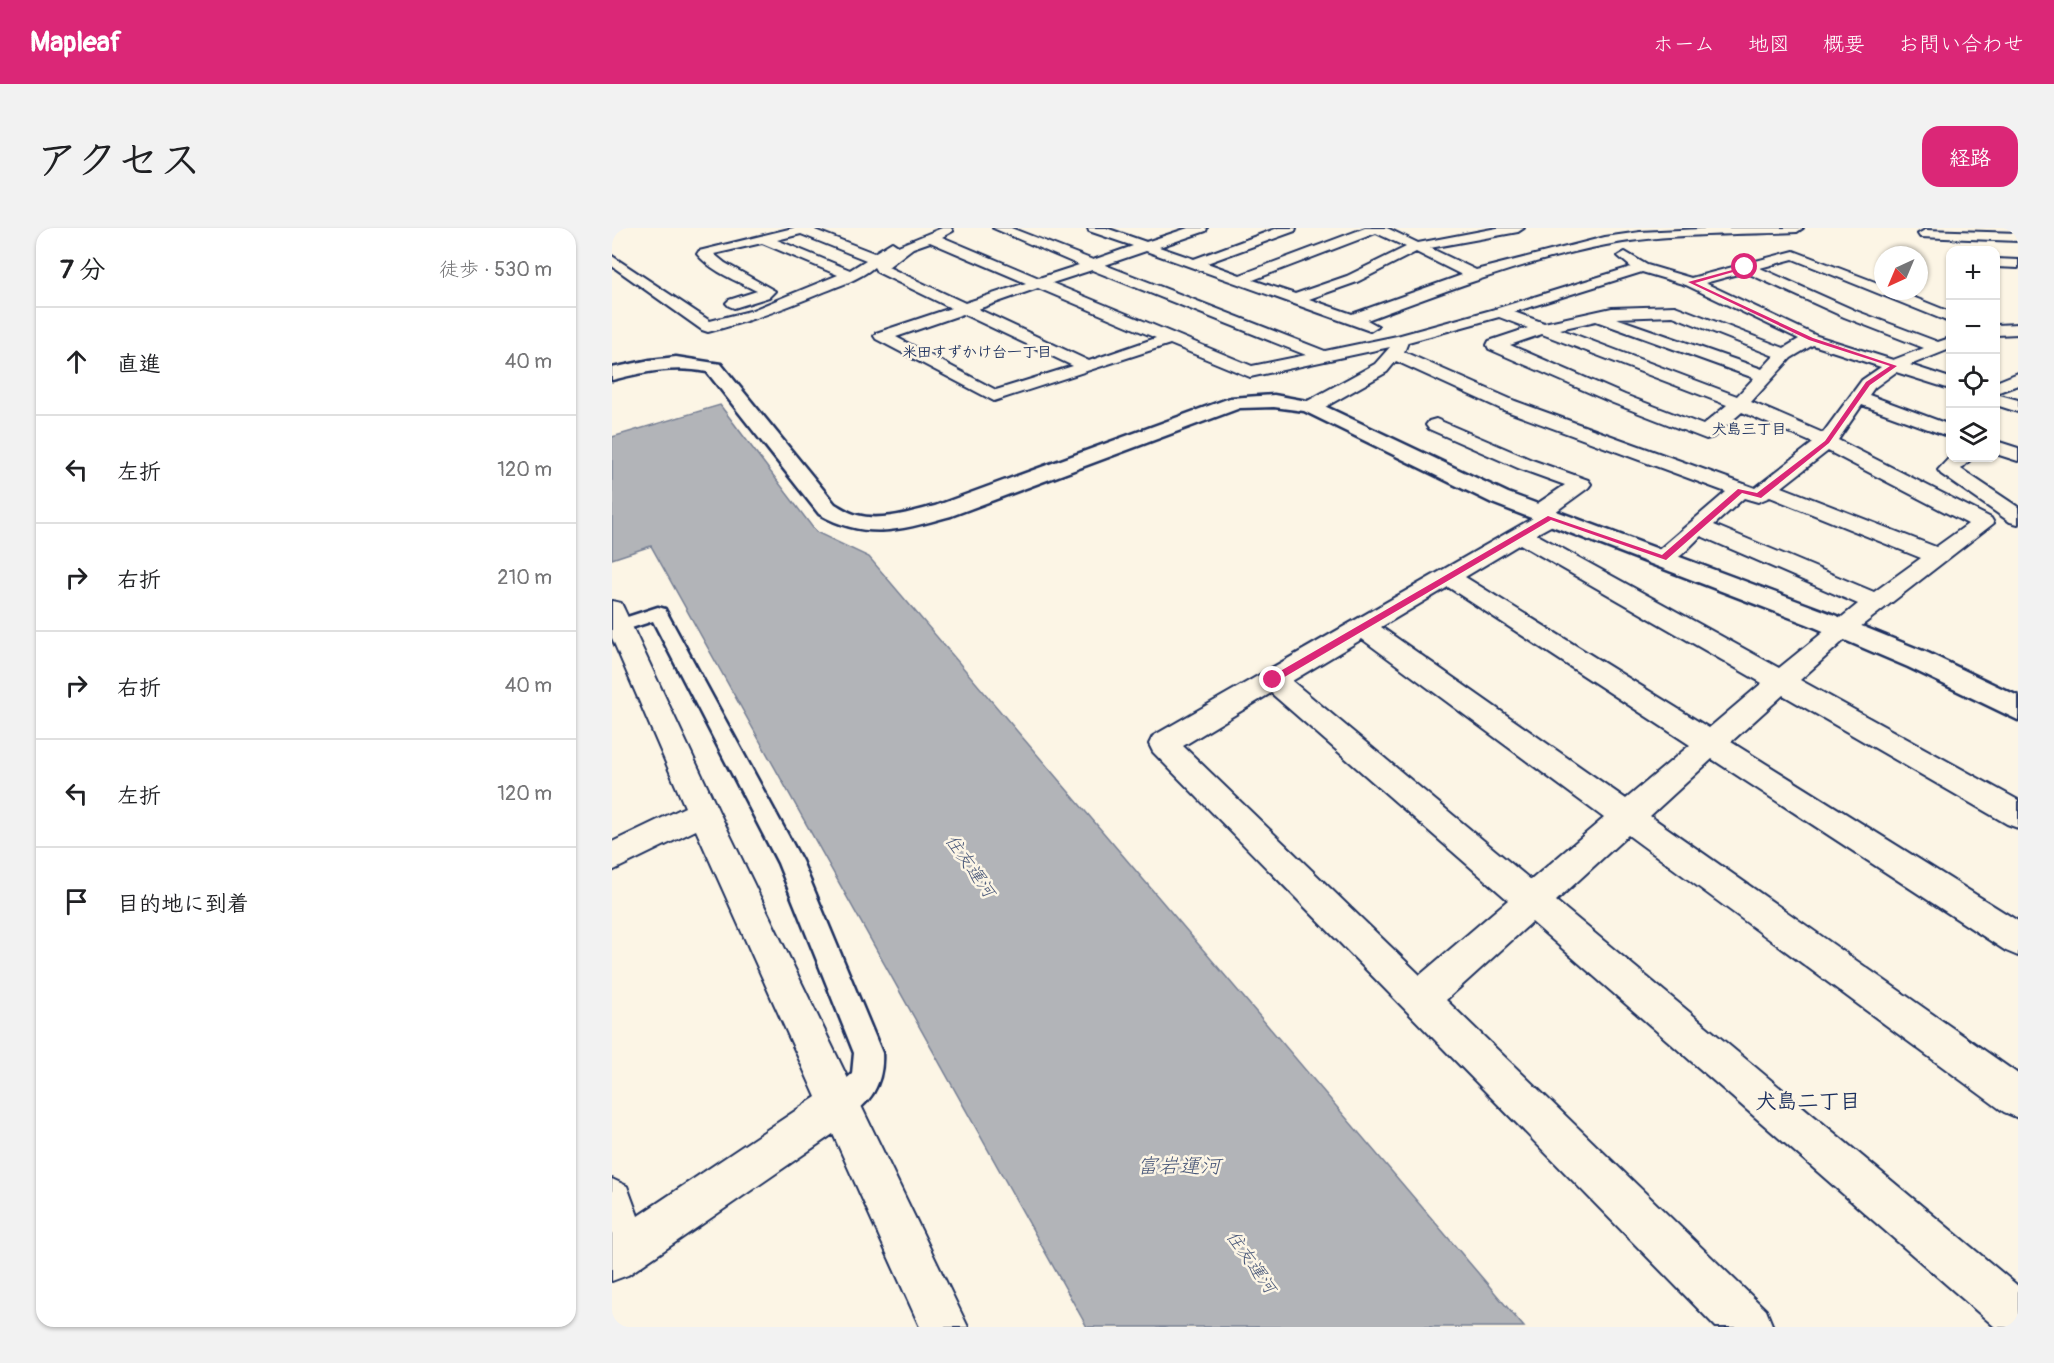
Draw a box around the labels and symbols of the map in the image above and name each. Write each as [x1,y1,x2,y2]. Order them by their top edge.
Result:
north arrow [1874,246,1928,300]
route start [1731,253,1757,279]
district label: 米田すずかけ台一丁目 [902,343,1052,362]
district label: 犬島三丁目 [1711,420,1787,439]
route end [1259,666,1285,692]
water label: 住友運河 [940,830,1002,905]
district label: 犬島二丁目 [1756,1088,1861,1115]
water label: 富岩運河 [1137,1153,1224,1180]
water label: 住友運河 [1221,1226,1283,1301]

